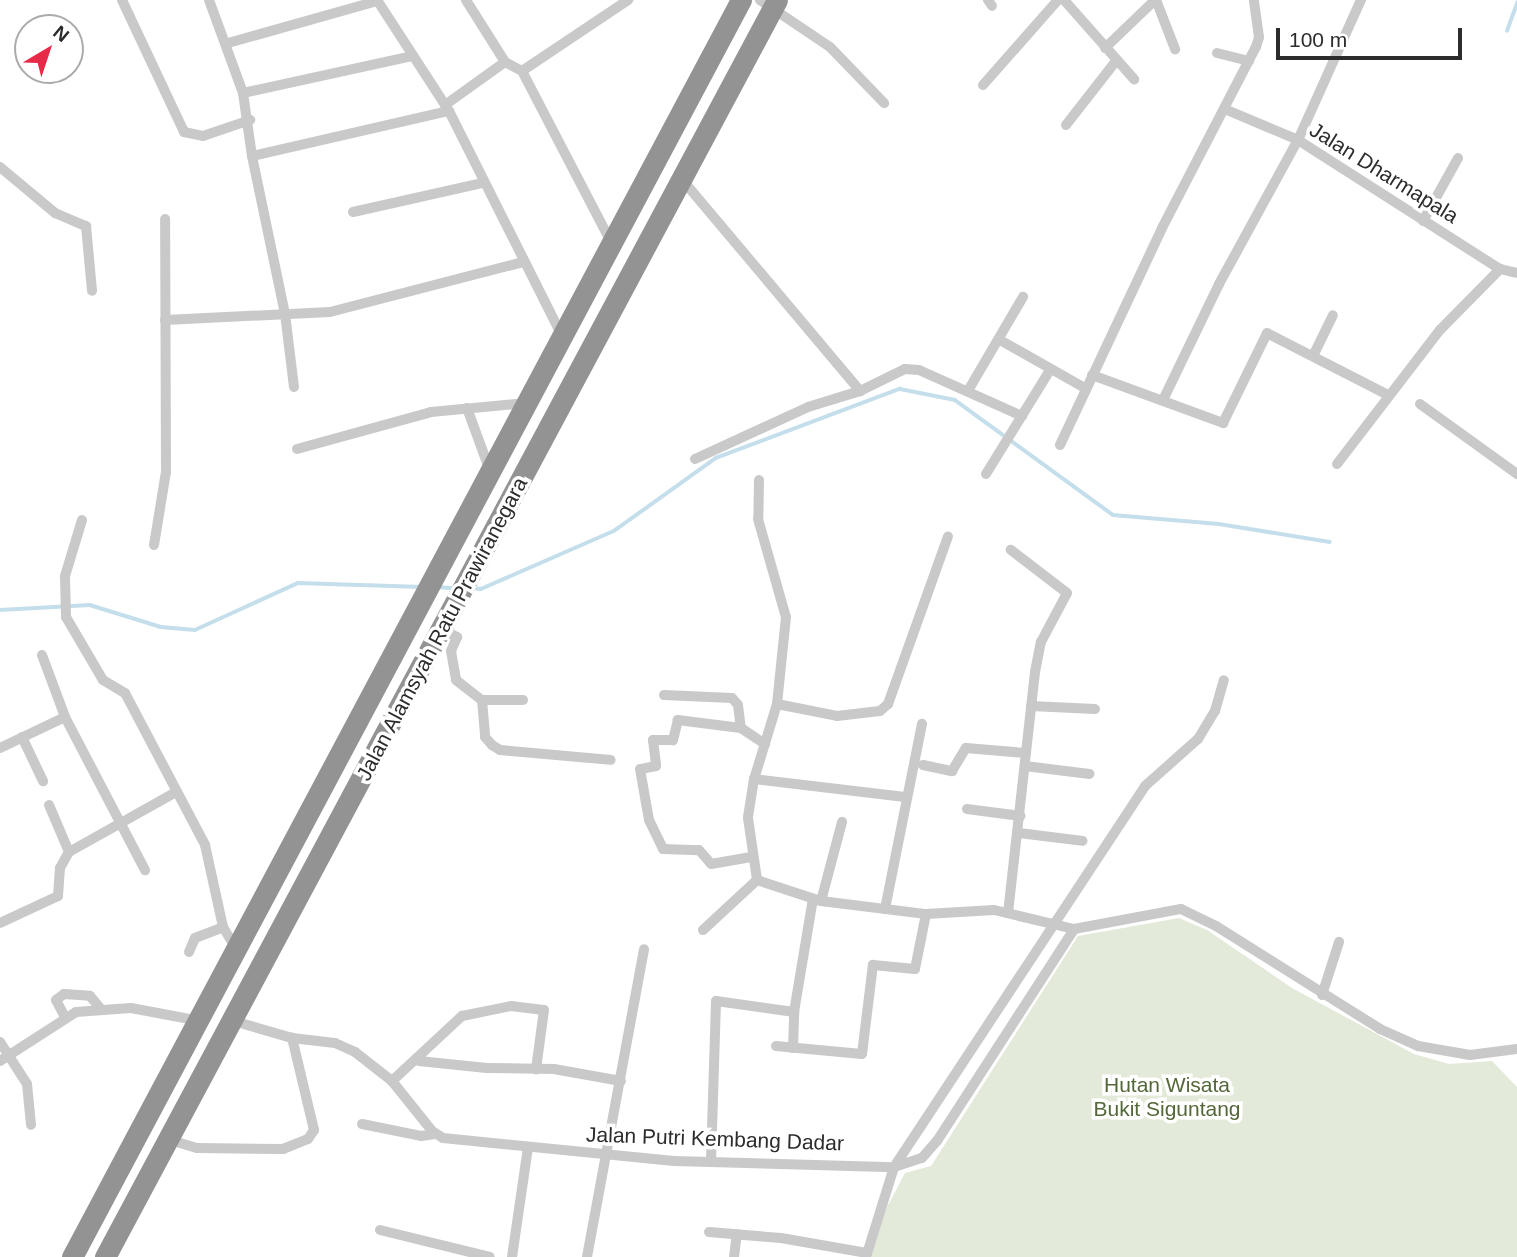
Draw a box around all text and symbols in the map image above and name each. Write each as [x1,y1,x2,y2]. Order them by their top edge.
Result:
north arrow [14,14,84,84]
scale bar [1279,14,1464,58]
text: N [49,21,73,46]
text: 100 m [1289,28,1347,51]
street label: Jalan Dharmapala [1305,117,1463,229]
street label: Jalan Alamsyah Ratu Prawiranegara [351,473,533,785]
park label: Hutan Wisata Bukit Siguntang [1093,1072,1241,1122]
street label: Jalan Putri Kembang Dadar [586,1122,844,1156]

